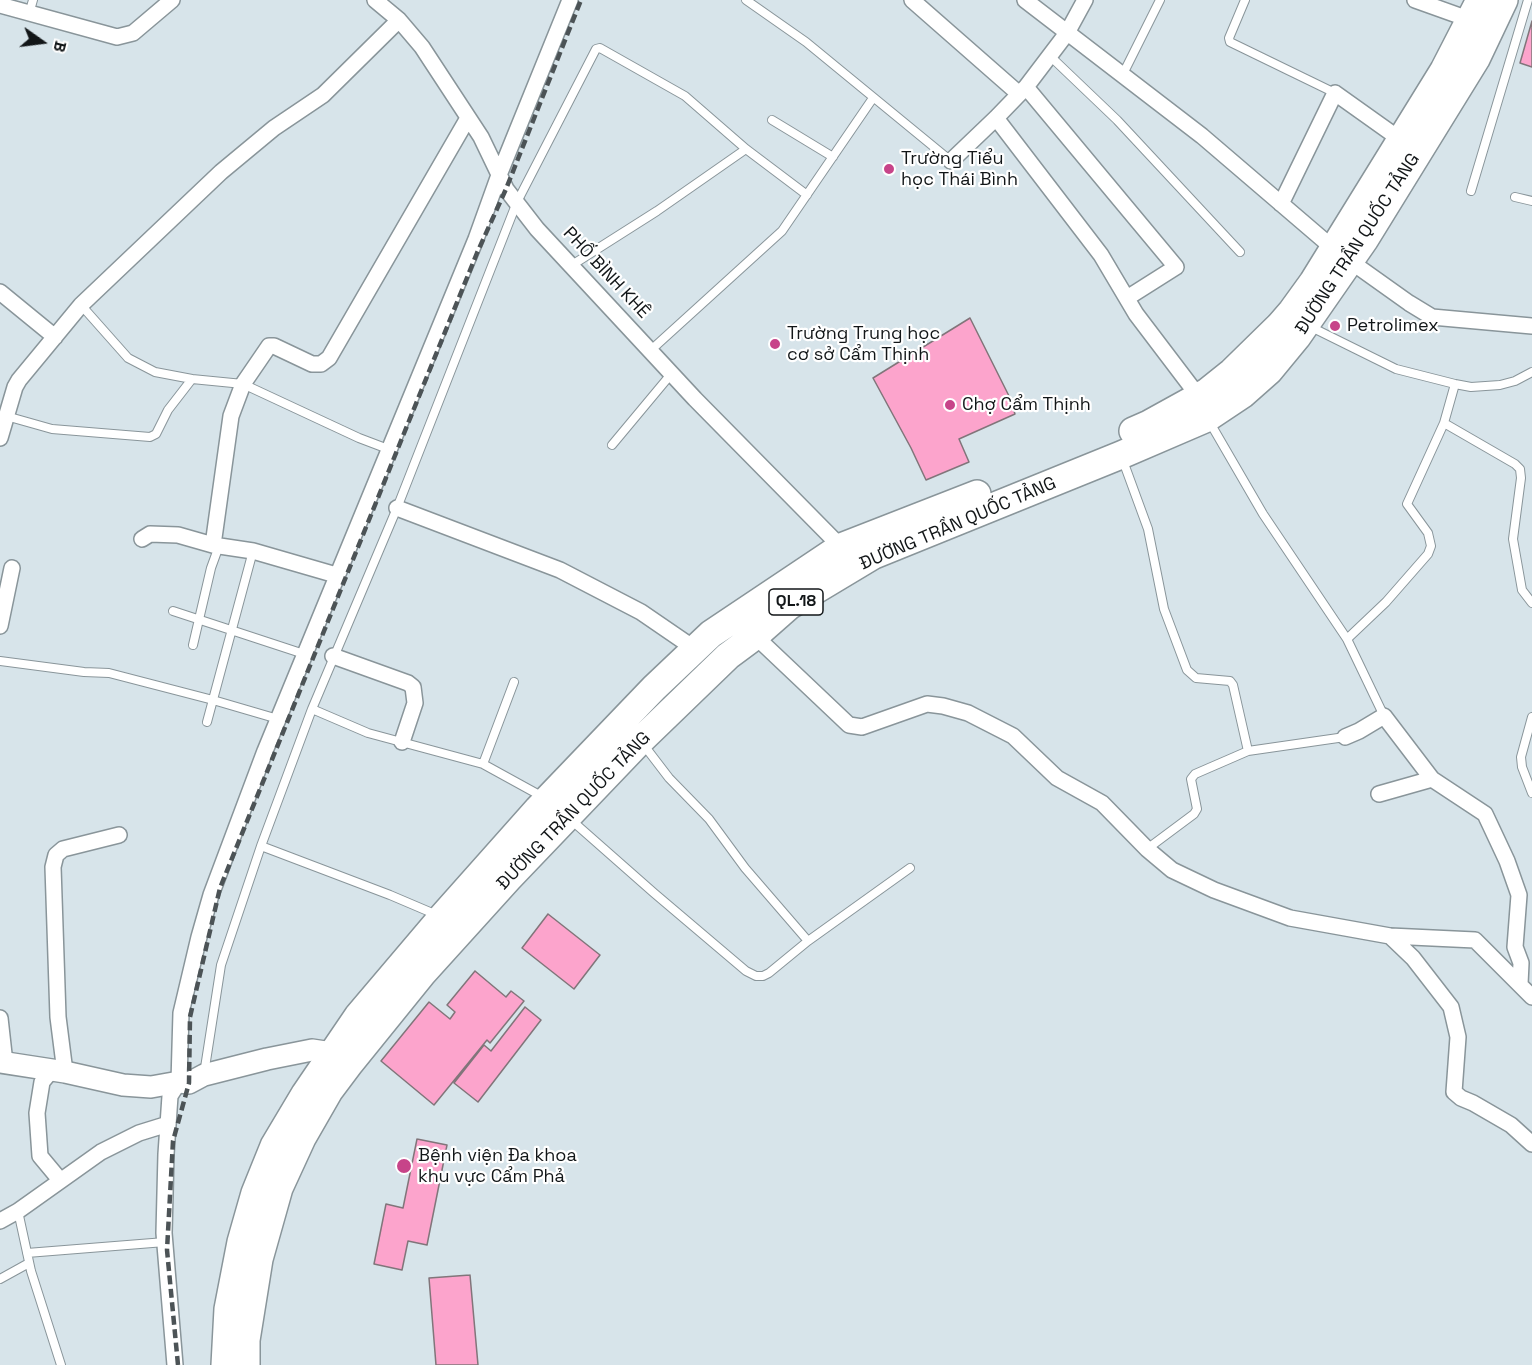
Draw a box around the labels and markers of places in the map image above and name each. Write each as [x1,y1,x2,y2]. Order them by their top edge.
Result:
place label: Trường Tiểu học Thái Bình [901,148,1018,190]
marker: Trường Tiểu học Thái Bình [882,162,896,176]
place label: Petrolimex [1347,315,1439,337]
marker: Petrolimex [1328,319,1342,333]
place label: Trường Trung học cơ sở Cẩm Thịnh [787,323,940,366]
marker: Trường Trung học cơ sở Cẩm Thịnh [768,337,782,351]
place label: Chợ Cẩm Thịnh [962,394,1091,416]
marker: Chợ Cẩm Thịnh [943,398,957,412]
place label: Bệnh viện Đa khoa khu vực Cẩm Phả [418,1145,577,1188]
marker: Bệnh viện Đa khoa khu vực Cẩm Phả [395,1157,413,1175]

